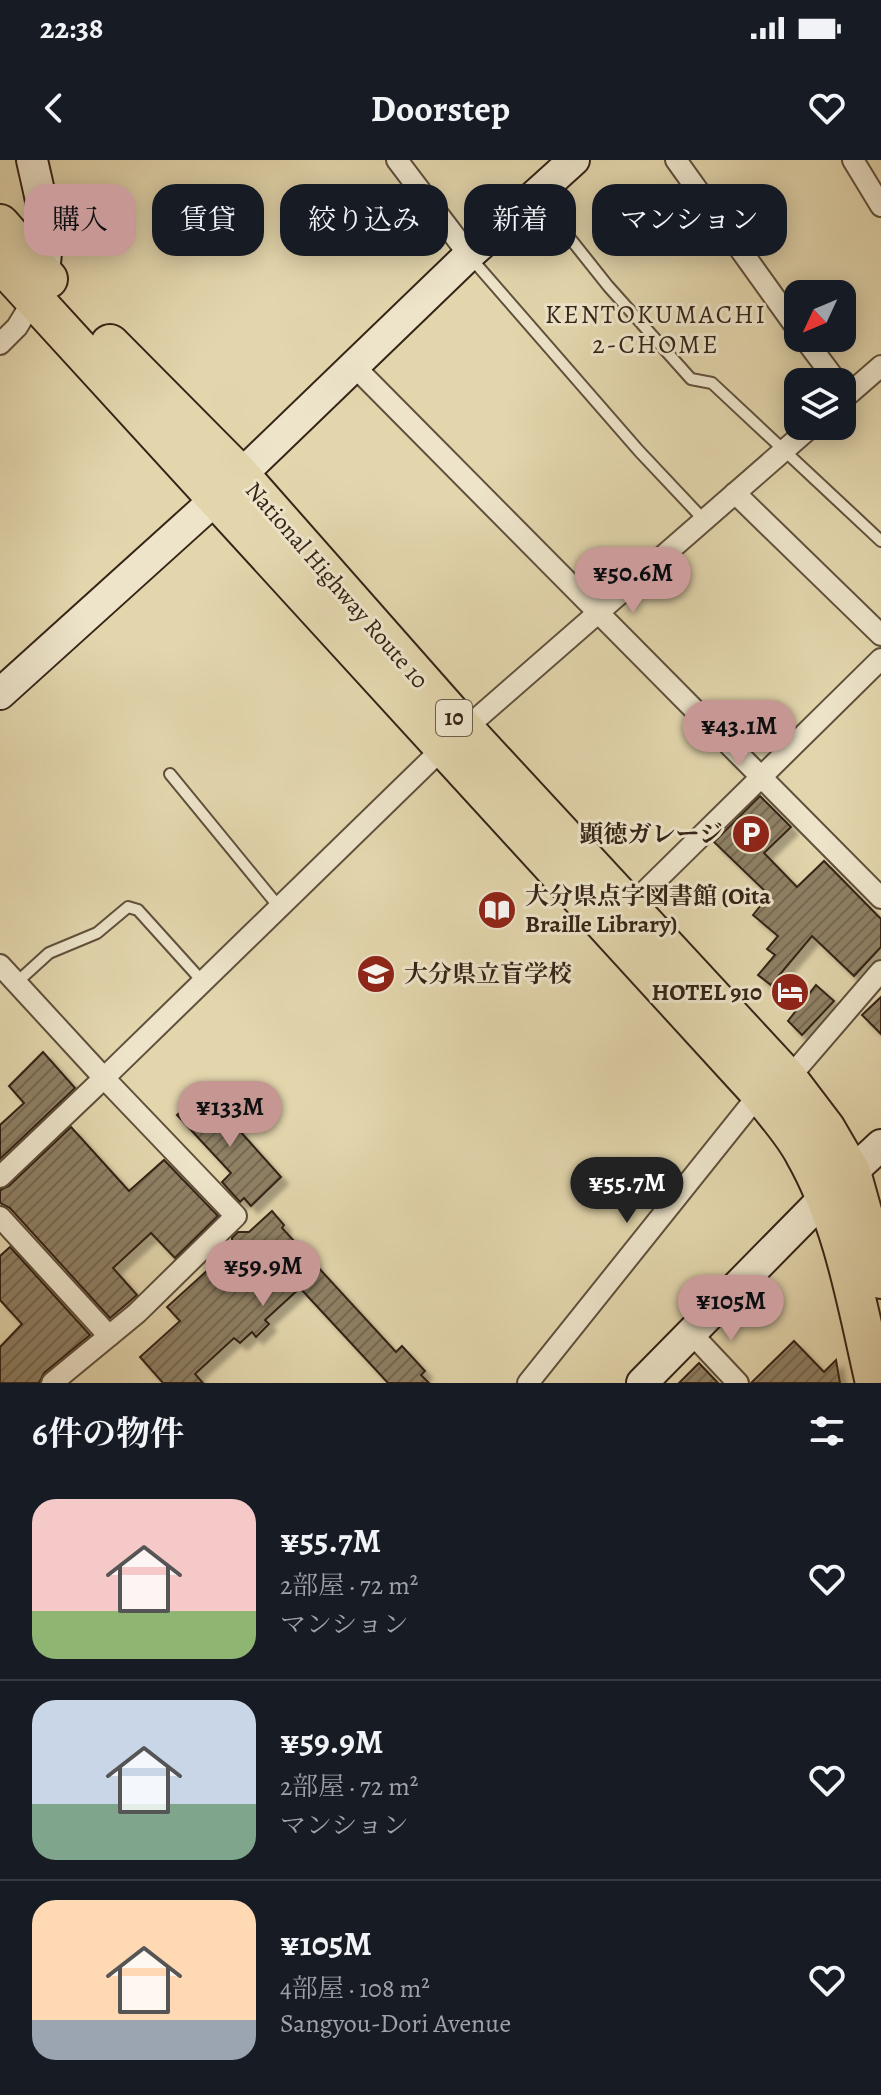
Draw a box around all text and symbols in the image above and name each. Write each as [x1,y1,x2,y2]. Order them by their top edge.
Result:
text: 22:38 [40,8,103,48]
text: Doorstep [371,84,510,133]
icon: back [32,86,76,130]
icon: heart [805,86,849,130]
chip: 購入 [24,184,136,256]
chip: 賃貸 [152,184,264,256]
chip: 絞り込み [280,184,448,256]
chip: 新着 [464,184,576,256]
chip: マンション [592,184,787,256]
north arrow [784,280,856,352]
map controls [784,280,856,440]
district label: KENTOKUMACHI 2-CHOME [545,297,767,362]
button: layers [784,368,856,440]
street label: National Highway Route 10 [238,475,436,695]
pin: ¥50.6M [568,547,698,615]
text: ¥50.6M [593,555,673,590]
road number: 10 [436,700,472,736]
pin: ¥43.1M [674,700,804,768]
text: ¥43.1M [701,708,777,743]
parking icon: 顕徳ガレージ [730,813,772,855]
place label: 顕徳ガレージ [579,818,723,850]
place label: 大分県点字図書館 (Oita Braille Library) [525,880,771,940]
library icon: 大分県点字図書館 (Oita Braille Library) [476,889,518,931]
school or university icon: 大分県立盲学校 [355,953,397,995]
place label: 大分県立盲学校 [404,958,572,990]
hotel icon: HOTEL 910 [769,971,811,1013]
place label: HOTEL 910 [651,976,762,1008]
pin: ¥133M [174,1081,286,1149]
text: ¥133M [196,1089,264,1124]
pin: ¥55.7M [562,1157,692,1225]
text: ¥55.7M [588,1165,666,1200]
pin: ¥59.9M [198,1240,328,1308]
text: ¥59.9M [223,1248,303,1283]
pin: ¥105M [675,1275,787,1343]
text: ¥105M [696,1283,766,1318]
icon: filters [805,1409,849,1453]
text: 6件の物件 [32,1410,184,1457]
text: ¥55.7M [280,1517,381,1564]
icon: home [96,1531,192,1627]
icon: heart [805,1557,849,1601]
text: 2部屋 · 72 m² [280,1568,418,1603]
text: マンション [280,1607,409,1642]
text: ¥59.9M [280,1718,383,1765]
icon: home [96,1732,192,1828]
icon: heart [805,1758,849,1802]
text: 2部屋 · 72 m² [280,1769,418,1804]
text: マンション [280,1808,409,1843]
text: ¥105M [280,1920,372,1967]
icon: home [96,1932,192,2028]
icon: heart [805,1958,849,2002]
text: 4部屋 · 108 m² [280,1971,430,2006]
text: Sangyou-Dori Avenue [280,2006,511,2041]

